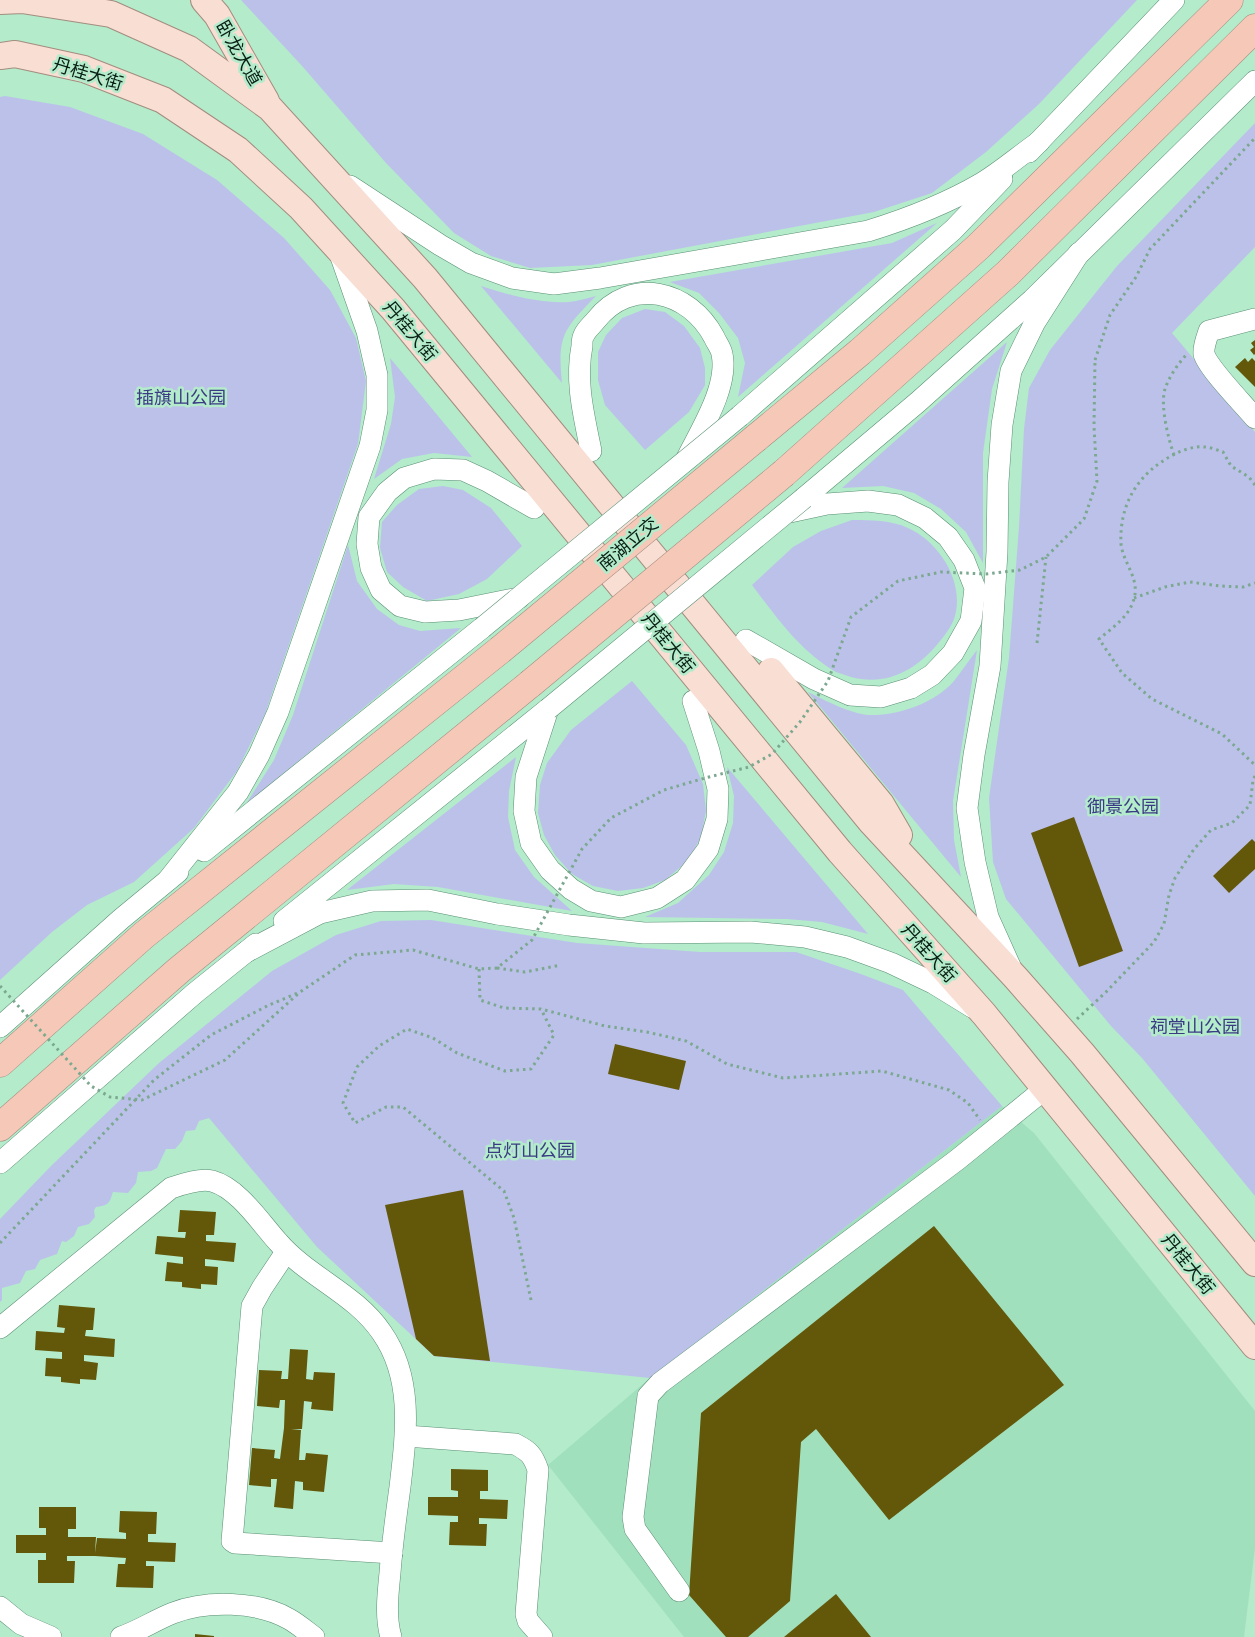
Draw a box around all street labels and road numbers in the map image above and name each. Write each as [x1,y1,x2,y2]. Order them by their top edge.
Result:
street label: 卧龙大道 [212,16,267,89]
street label: 丹桂大街 [51,52,126,94]
street label: 丹桂大街 [379,296,442,365]
street label: 南湖立交 [593,512,662,575]
street label: 丹桂大街 [638,607,700,677]
street label: 丹桂大街 [897,918,962,986]
street label: 丹桂大街 [1158,1228,1220,1298]

